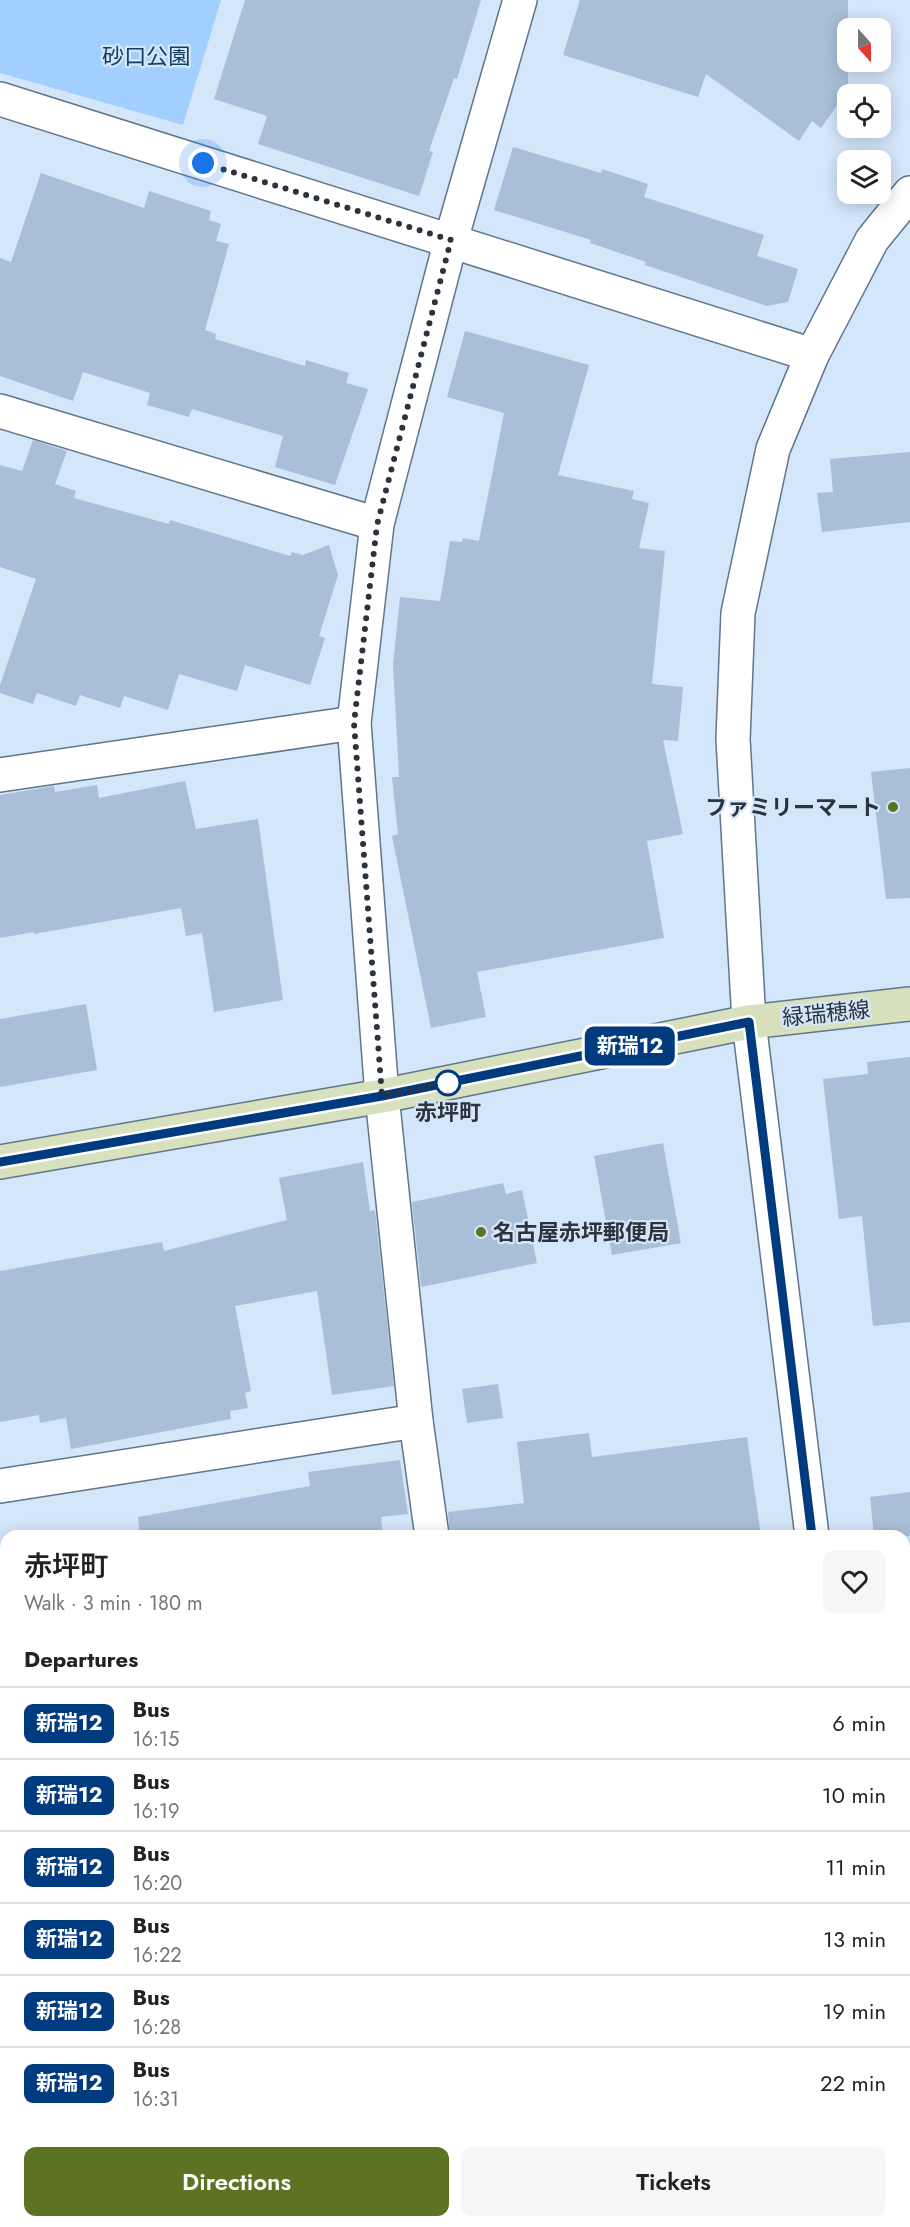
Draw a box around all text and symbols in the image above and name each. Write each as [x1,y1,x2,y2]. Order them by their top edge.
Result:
north arrow [837,18,891,72]
map controls [837,18,891,204]
park label: 砂口公園 [102,40,190,72]
button: locate [837,84,891,138]
your location [188,148,218,178]
button: layers [837,150,891,204]
place label: ファミリーマート [705,791,881,823]
marker: ファミリーマート [886,800,900,814]
street label: 緑瑞穂線 [781,992,871,1034]
line badge: 新瑞12 [588,1026,672,1066]
text: 新瑞12 [597,1031,663,1061]
marker: 赤坪町 [435,1070,461,1096]
place label: 赤坪町 [415,1096,481,1128]
place label: 名古屋赤坪郵便局 [493,1216,669,1248]
marker: 名古屋赤坪郵便局 [474,1225,488,1239]
text: 赤坪町 [24,1546,108,1587]
button: heart [823,1550,886,1613]
text: Walk · 3 min · 180 m [24,1589,203,1618]
text: Departures [24,1643,138,1675]
text: Bus [132,1693,170,1725]
text: 6 min [832,1707,886,1739]
text: 新瑞12 [36,1708,102,1738]
text: 16:15 [132,1725,179,1754]
text: Bus [132,1765,170,1797]
text: 10 min [822,1779,886,1811]
text: 新瑞12 [36,1780,102,1810]
text: 16:19 [132,1797,180,1826]
text: Bus [132,1837,170,1869]
text: 11 min [825,1851,886,1883]
text: 新瑞12 [36,1852,102,1882]
text: 16:20 [132,1869,182,1898]
text: Bus [132,1909,170,1941]
text: 13 min [823,1923,886,1955]
text: 新瑞12 [36,1924,102,1954]
text: 16:22 [132,1941,182,1970]
text: Bus [132,1981,170,2013]
text: 19 min [822,1995,886,2027]
text: 新瑞12 [36,1996,102,2026]
text: 16:28 [132,2013,181,2042]
text: Bus [132,2053,170,2085]
text: 22 min [820,2067,886,2099]
text: 新瑞12 [36,2068,102,2098]
text: 16:31 [132,2085,179,2114]
button: Directions [24,2147,449,2216]
button: Tickets [461,2147,886,2216]

